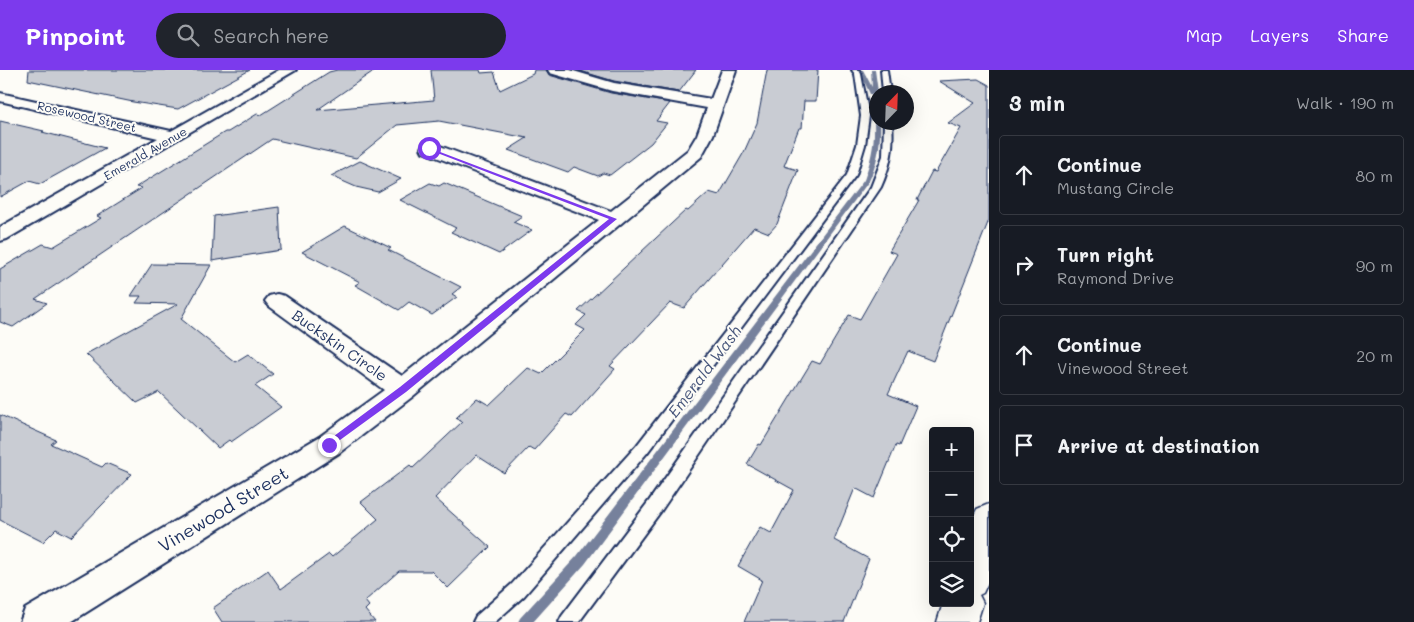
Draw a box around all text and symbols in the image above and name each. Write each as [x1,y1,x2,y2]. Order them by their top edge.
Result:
search box [156,13,506,58]
text: Pinpoint [25,20,126,51]
icon: search [174,21,202,49]
text: Search here [214,23,329,48]
text: Map [1186,23,1222,47]
text: Layers [1250,23,1309,47]
text: Share [1337,23,1389,47]
north arrow [869,85,914,130]
text: 3 min [1009,89,1065,116]
text: Walk · 190 m [1296,92,1394,113]
street label: Rosewood Street [36,97,138,135]
street label: Emerald Avenue [101,123,189,183]
route start [418,137,441,160]
text: Continue [1057,152,1142,177]
icon: ahead [1010,161,1038,189]
text: 80 m [1356,165,1393,186]
text: Mustang Circle [1057,177,1174,198]
text: Turn right [1057,242,1154,267]
icon: right [1010,251,1038,279]
text: 90 m [1356,255,1393,276]
text: Raymond Drive [1057,267,1174,288]
street label: Buckskin Circle [288,305,392,385]
water label: Emerald Wash [663,321,745,421]
text: Continue [1057,332,1142,357]
icon: ahead [1010,341,1038,369]
text: 20 m [1356,345,1393,366]
text: Vinewood Street [1057,357,1189,378]
map controls [929,427,974,607]
button: + [929,427,974,472]
icon: arrive [1010,431,1038,459]
text: Arrive at destination [1057,433,1260,458]
route end [318,434,341,457]
street label: Vinewood Street [153,461,293,557]
button: − [929,472,974,517]
button: locate [929,517,974,562]
button: layers [929,562,974,607]

